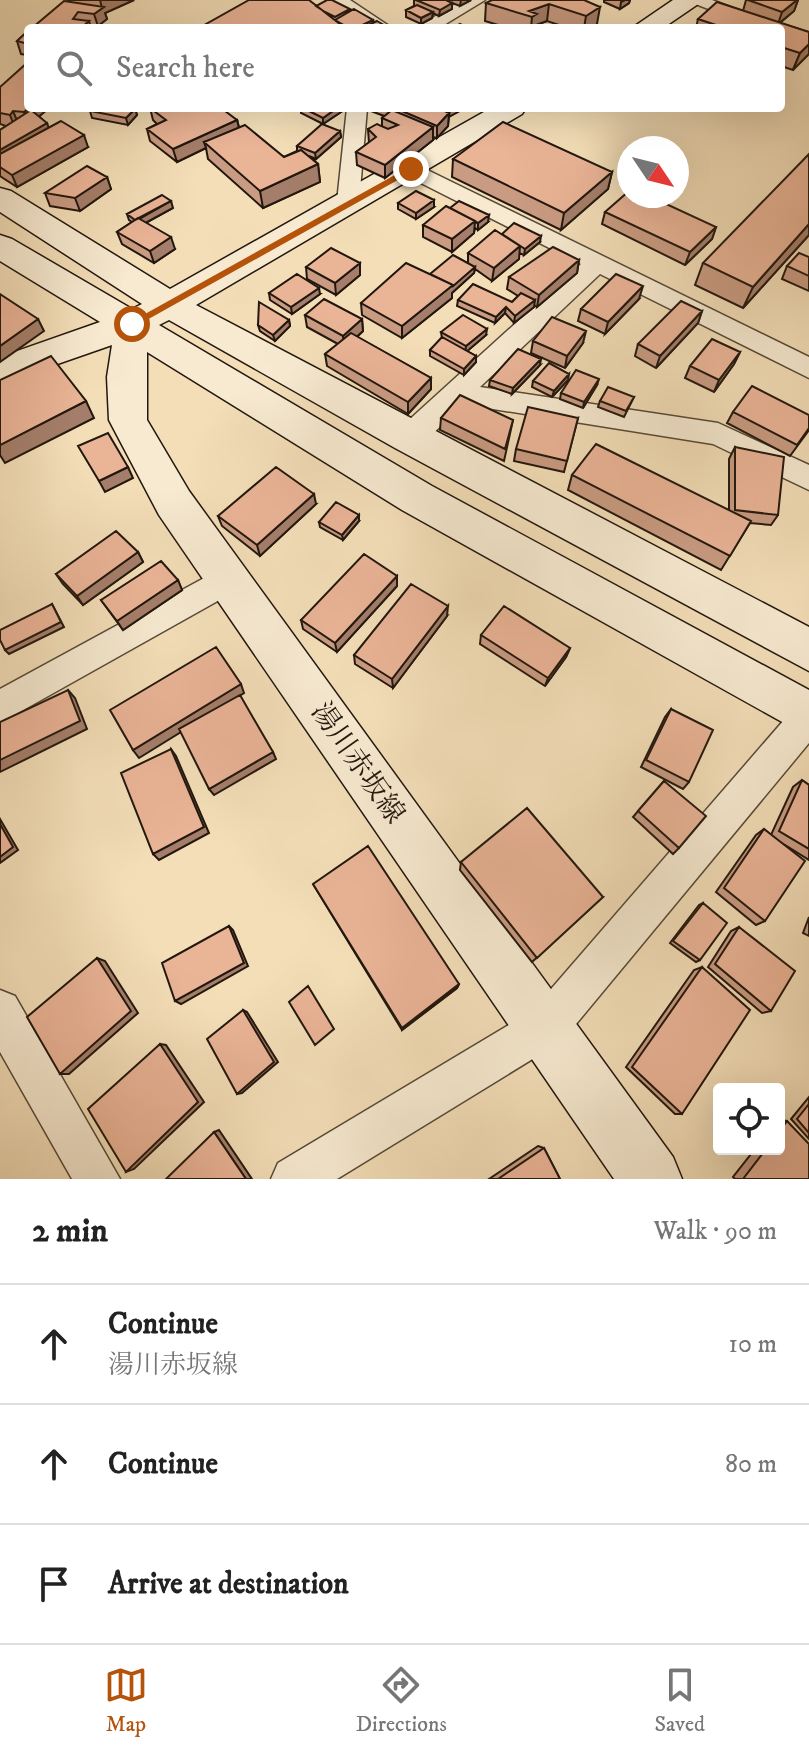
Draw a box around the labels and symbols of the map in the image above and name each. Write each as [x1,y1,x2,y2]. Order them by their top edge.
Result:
north arrow [617,136,689,208]
route end [393,151,429,187]
route start [114,306,150,342]
street label: 湯川赤坂線 [303,695,412,830]

